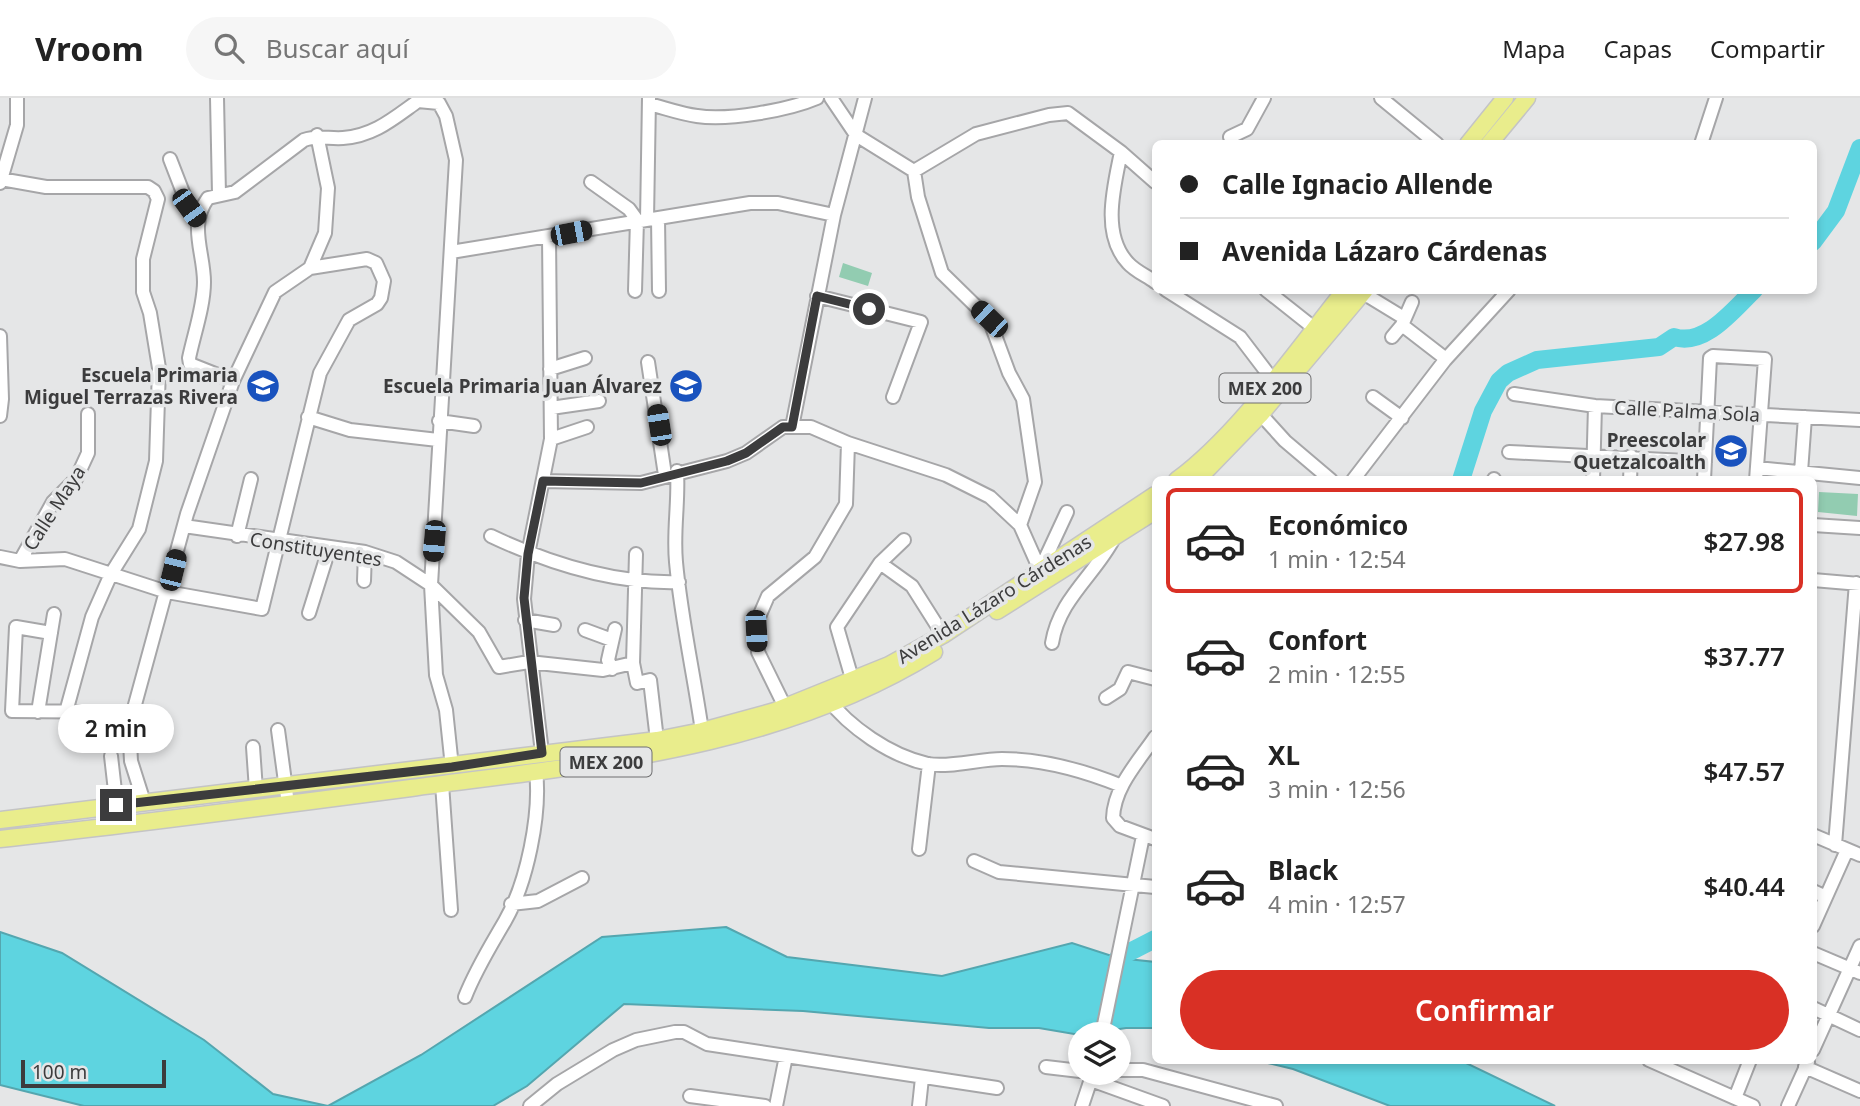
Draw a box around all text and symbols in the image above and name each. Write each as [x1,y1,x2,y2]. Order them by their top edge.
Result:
search box [186,17,676,80]
text: Vroom [35,26,144,71]
icon: search [210,29,248,67]
text: Buscar aquí [266,30,409,66]
text: Mapa [1502,32,1566,65]
text: Capas [1604,32,1672,65]
text: Compartir [1710,32,1825,65]
text: Calle Ignacio Allende [1222,166,1493,202]
car [169,185,210,231]
car [549,219,594,247]
text: Avenida Lázaro Cárdenas [1222,233,1547,269]
route start [853,293,885,325]
car [967,297,1012,341]
place label: Escuela Primaria Miguel Terrazas Rivera [24,362,238,410]
school or university icon: Escuela Primaria Miguel Terrazas Rivera [244,367,282,405]
school or university icon: Escuela Primaria Juan Álvarez [667,367,705,405]
place label: Escuela Primaria Juan Álvarez [383,373,662,399]
road number: MEX 200 [1220,374,1310,402]
street label: Calle Palma Sola [1613,394,1761,428]
car [646,403,673,447]
place label: Preescolar Quetzalcoalth [1573,427,1706,475]
school or university icon: Preescolar Quetzalcoalth [1712,432,1750,470]
street label: Calle Maya [17,461,91,555]
text: Económico [1268,507,1408,543]
icon: car [1184,509,1247,572]
car [422,519,447,563]
text: $27.98 [1703,523,1785,559]
street label: Constituyentes [248,526,384,572]
street label: Avenida Lázaro Cárdenas [892,528,1096,670]
text: 1 min · 12:54 [1268,543,1406,575]
car [158,547,189,593]
car [745,609,768,653]
text: Confort [1268,622,1367,658]
icon: car [1184,624,1247,687]
text: $37.77 [1703,638,1785,674]
text: 2 min · 12:55 [1268,658,1406,690]
callout: 2 min [58,704,174,752]
text: 2 min [85,712,147,744]
text: XL [1268,737,1300,773]
icon: car [1184,739,1247,802]
road number: MEX 200 [560,748,652,776]
text: $47.57 [1703,753,1785,789]
text: 3 min · 12:56 [1268,773,1406,805]
route end [100,789,132,821]
text: Black [1268,852,1338,888]
icon: car [1184,854,1247,917]
text: $40.44 [1703,868,1785,904]
text: 4 min · 12:57 [1268,888,1406,920]
button: Confirmar [1180,970,1789,1050]
map controls [1068,1022,1131,1085]
button: layers [1068,1022,1131,1085]
scale bar [21,1057,166,1089]
text: 100 m [32,1059,87,1085]

